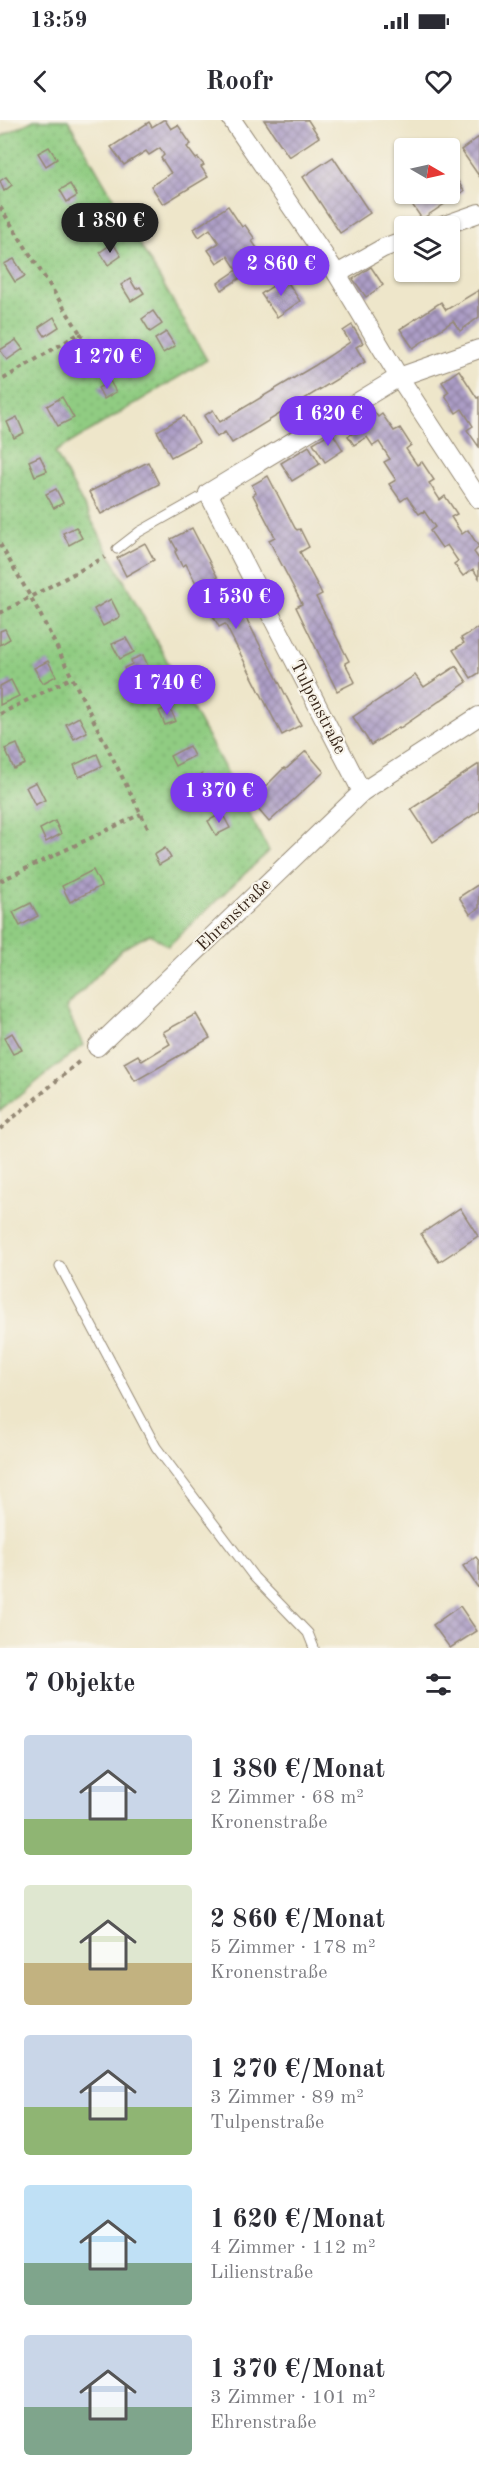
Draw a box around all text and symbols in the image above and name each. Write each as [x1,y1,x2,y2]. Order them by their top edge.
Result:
text: 13:59 [30,10,87,32]
icon: back [24,65,57,98]
icon: heart [422,65,455,98]
text: Roofr [205,68,274,95]
north arrow [394,138,460,204]
map controls [394,138,460,282]
pin: 1 380 € [55,203,165,254]
text: 1 380 € [75,212,145,232]
button: layers [394,216,460,282]
pin: 2 860 € [226,246,336,297]
text: 2 860 € [246,255,316,275]
pin: 1 270 € [52,339,162,390]
text: 1 270 € [72,348,142,368]
pin: 1 620 € [273,396,383,447]
text: 1 620 € [293,405,363,425]
pin: 1 530 € [181,579,291,630]
text: 1 530 € [201,588,271,608]
street label: Tulpenstraße [287,657,349,757]
pin: 1 740 € [112,665,222,716]
text: 1 740 € [132,674,202,694]
pin: 1 370 € [164,773,274,824]
text: 1 370 € [184,782,254,802]
street label: Ehrenstraße [193,875,275,955]
icon: filters [422,1668,455,1701]
text: 7 Objekte [24,1671,136,1697]
text: 1 380 €/Monat [210,1757,385,1783]
icon: home [72,1759,144,1831]
text: 2 Zimmer · 68 m² [210,1788,364,1808]
text: Kronenstraße [210,1813,328,1833]
text: 2 860 €/Monat [210,1907,385,1933]
icon: home [72,1909,144,1981]
text: 5 Zimmer · 178 m² [210,1938,375,1958]
text: Kronenstraße [210,1963,328,1983]
text: 1 270 €/Monat [210,2057,385,2083]
icon: home [72,2059,144,2131]
text: 3 Zimmer · 89 m² [210,2088,364,2108]
text: Tulpenstraße [210,2113,324,2133]
text: 1 620 €/Monat [210,2207,385,2233]
icon: home [72,2209,144,2281]
text: 4 Zimmer · 112 m² [210,2238,375,2258]
text: Lilienstraße [210,2263,313,2283]
text: 1 370 €/Monat [210,2357,385,2383]
icon: home [72,2359,144,2431]
text: 3 Zimmer · 101 m² [210,2388,375,2408]
text: Ehrenstraße [210,2413,316,2433]

